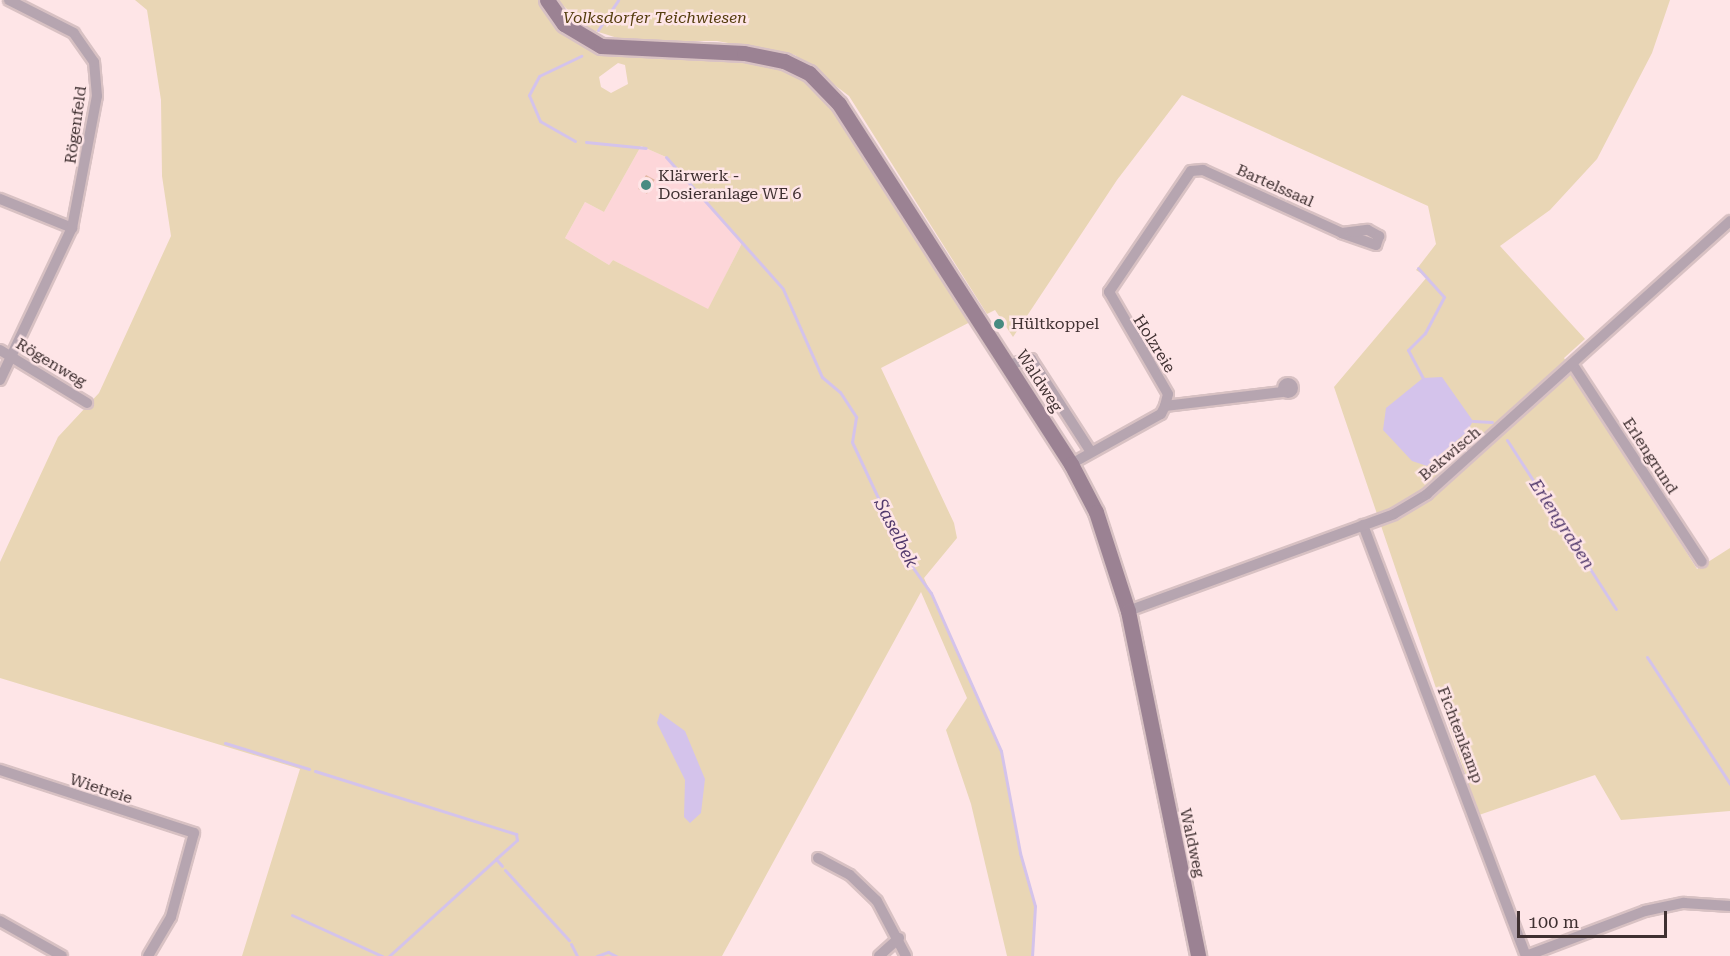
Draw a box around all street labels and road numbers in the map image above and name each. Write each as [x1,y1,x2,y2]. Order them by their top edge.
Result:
street label: Rögenfeld [61,85,91,165]
street label: Bartelssaal [1233,160,1317,212]
street label: Holzreie [1129,312,1179,376]
street label: Rögenweg [12,334,90,392]
street label: Waldweg [1012,346,1066,416]
street label: Erlengrund [1618,414,1682,498]
street label: Bekwisch [1415,423,1485,485]
street label: Fichtenkamp [1433,684,1487,786]
street label: Wietreie [67,770,135,808]
street label: Waldweg [1175,807,1209,879]

